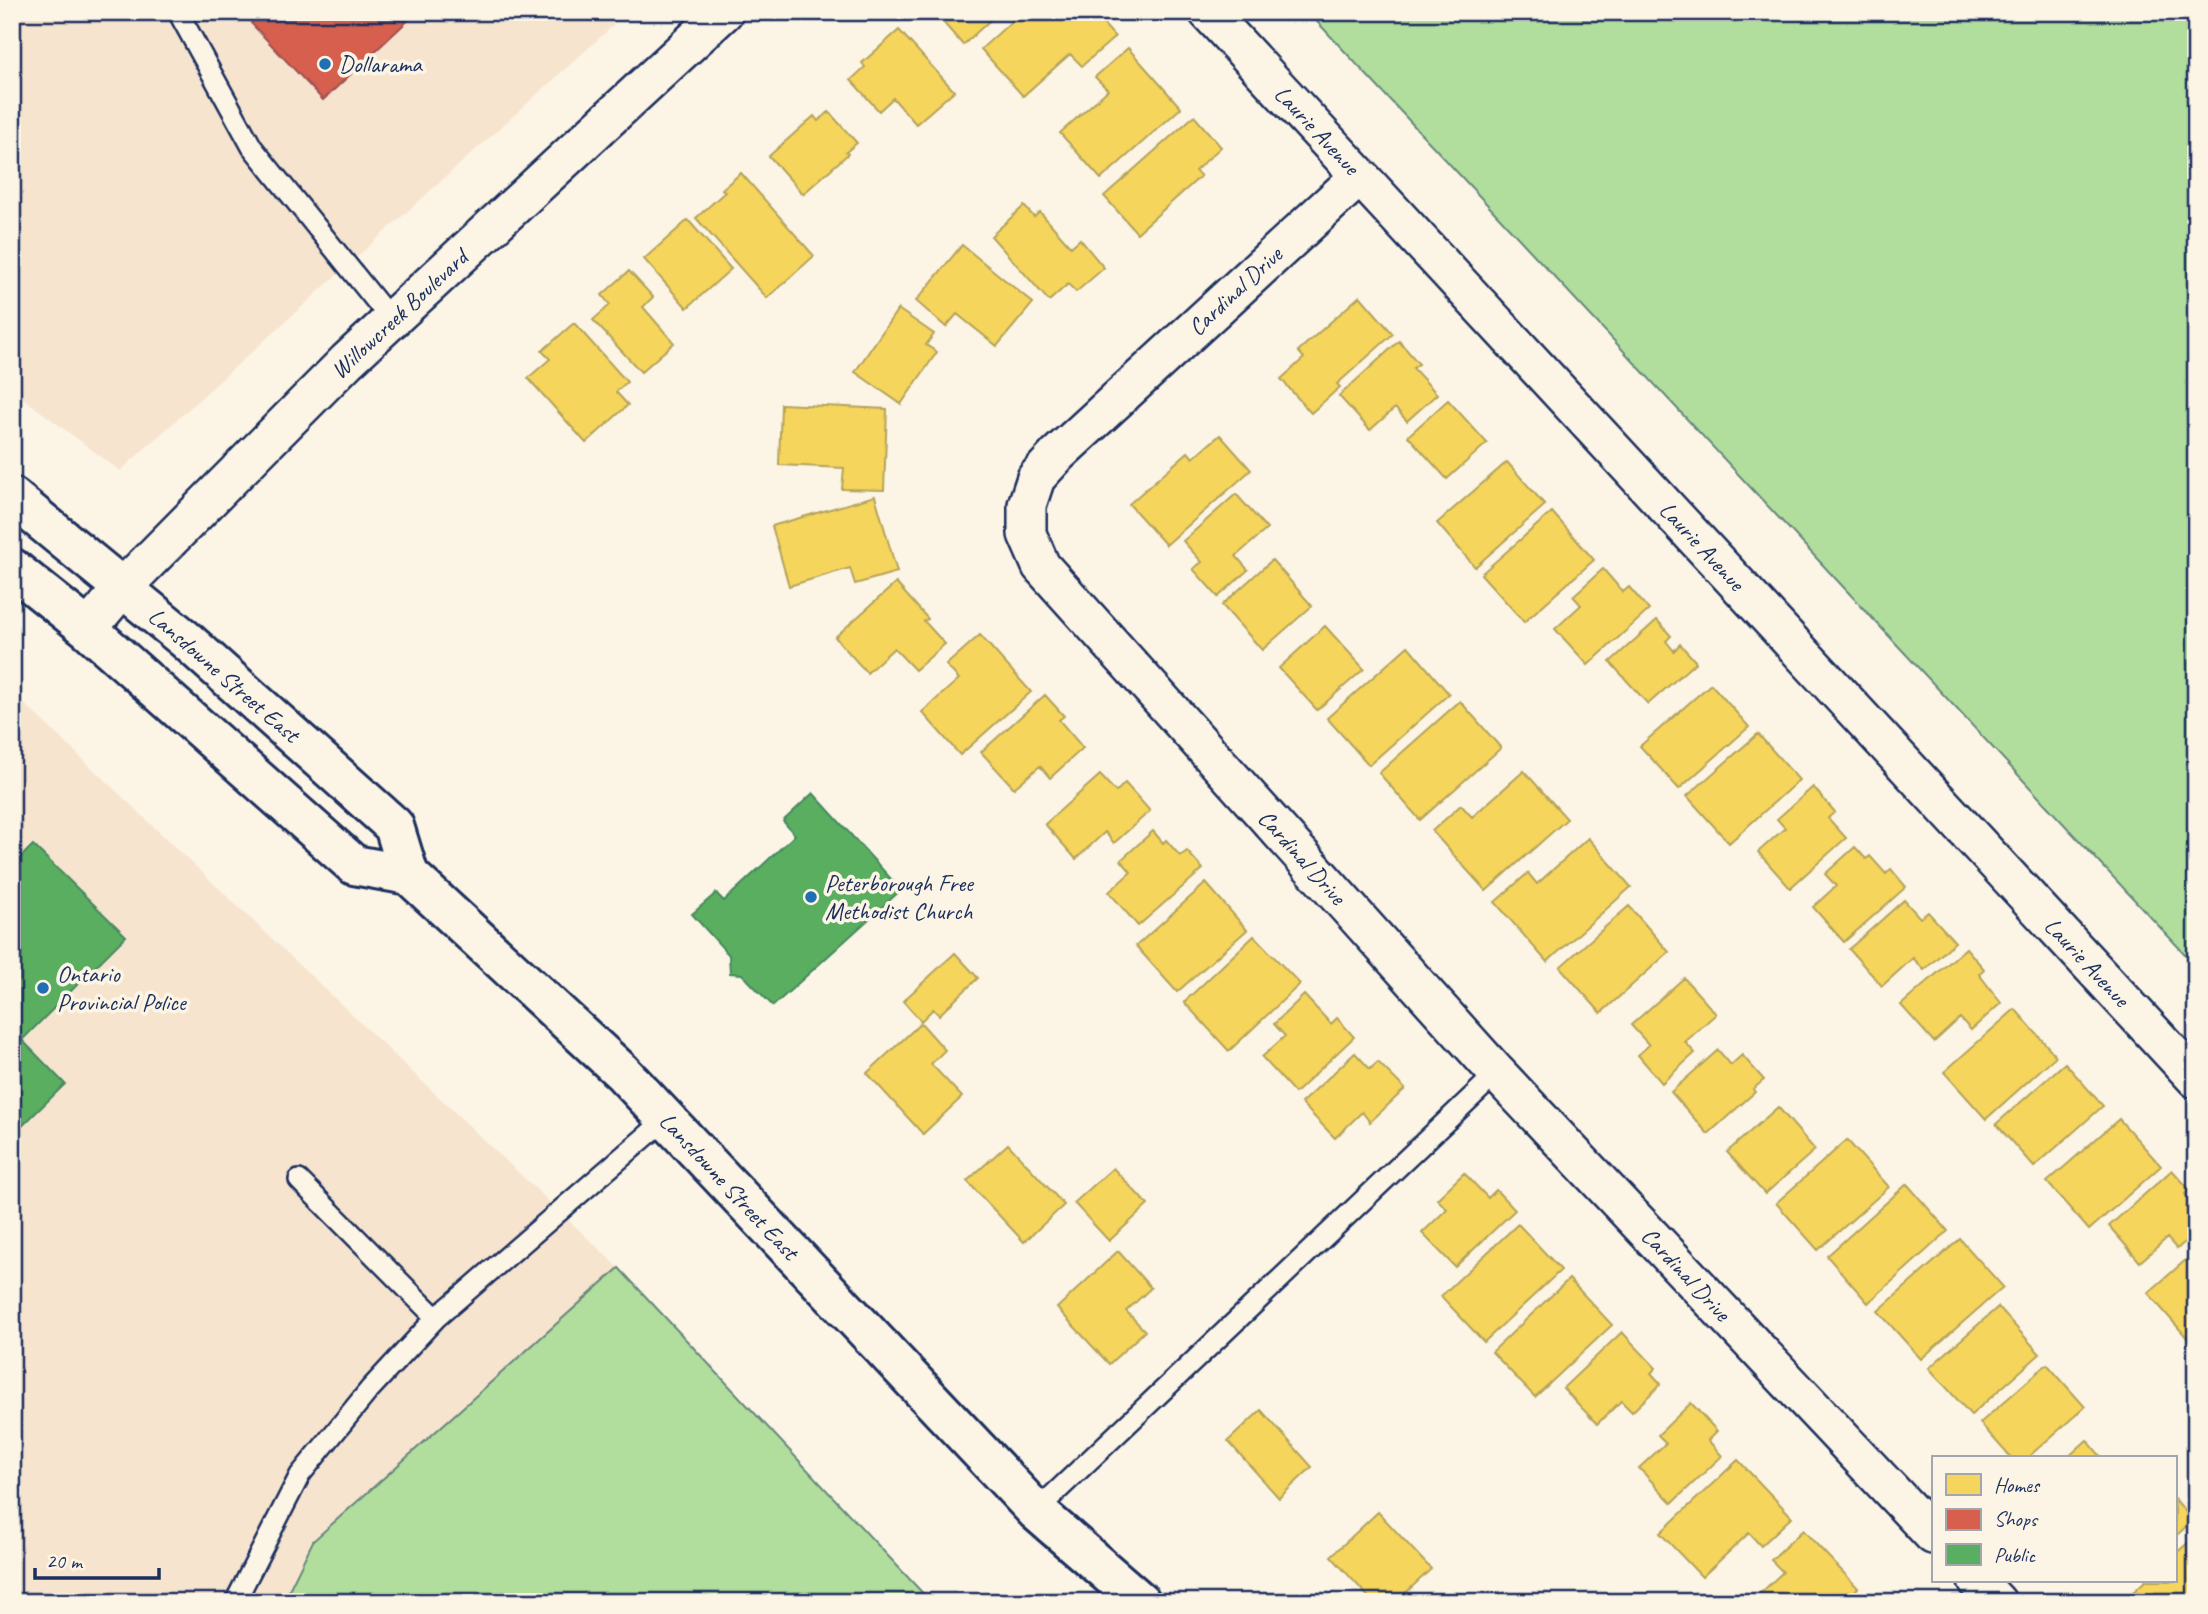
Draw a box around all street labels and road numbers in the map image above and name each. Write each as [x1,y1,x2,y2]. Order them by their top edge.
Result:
street label: Laurie Avenue [1268,79,1368,183]
street label: Cardinal Drive [1182,238,1290,342]
street label: Willowcreek Boulevard [324,241,476,385]
street label: Laurie Avenue [1653,495,1753,599]
street label: Lansdowne Street East [142,601,307,750]
street label: Cardinal Drive [1251,803,1354,912]
street label: Laurie Avenue [2038,911,2138,1015]
street label: Lansdowne Street East [653,1106,806,1267]
street label: Cardinal Drive [1635,1221,1739,1329]

